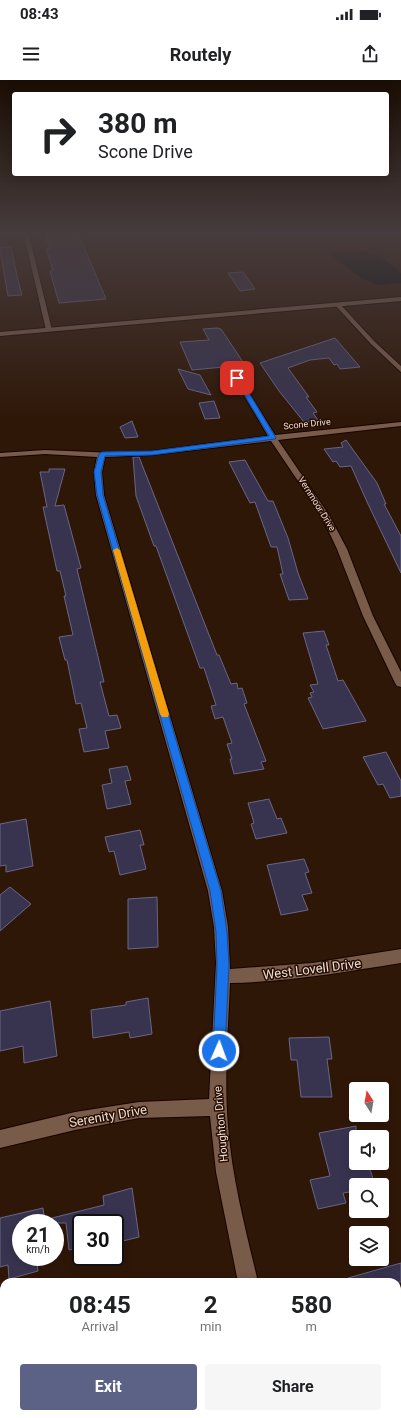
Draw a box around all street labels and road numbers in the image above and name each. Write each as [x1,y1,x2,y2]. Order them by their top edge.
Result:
street label: Scone Drive [283,417,331,431]
street label: Vernmoor Drive [296,475,338,533]
street label: West Lovell Drive [262,956,362,982]
street label: Houghton Drive [211,1086,231,1162]
street label: Serenity Drive [68,1102,148,1130]

